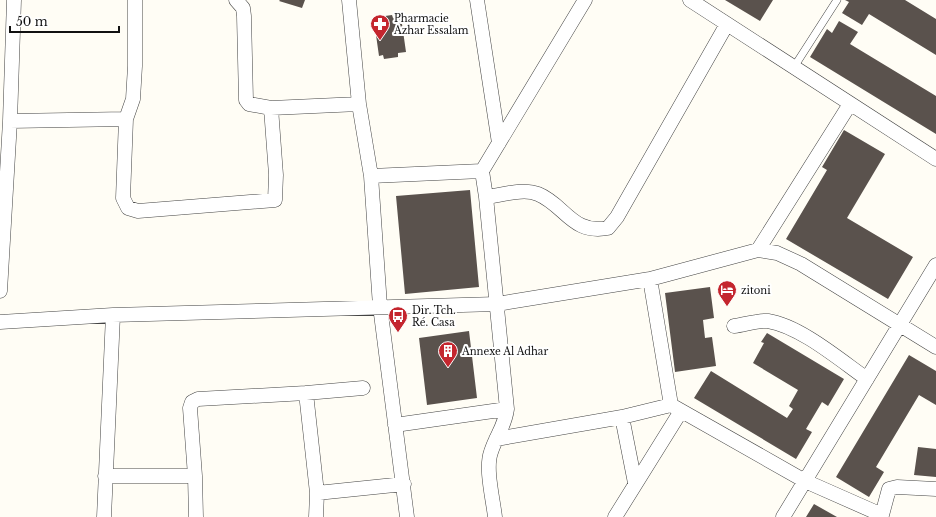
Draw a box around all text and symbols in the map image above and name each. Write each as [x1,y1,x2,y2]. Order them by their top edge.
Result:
scale bar [10,8,119,34]
place label: Pharmacie Azhar Essalam [393,12,469,37]
pharmacy icon: Pharmacie Azhar Essalam [369,13,391,41]
text: 50 m [16,14,48,29]
hotel icon: zitoni [716,279,738,307]
place label: zitoni [741,284,771,297]
place label: Dir. Tch. Ré. Casa [412,304,456,329]
bus stop icon: Dir. Tch. Ré. Casa [387,305,409,333]
building icon: Annexe Al Adhar [437,340,459,368]
place label: Annexe Al Adhar [461,345,548,358]

